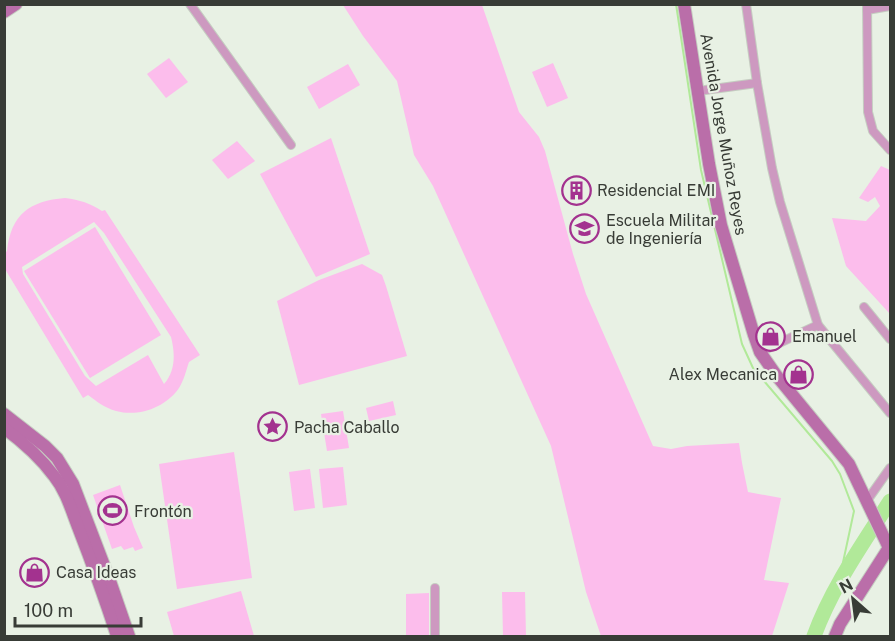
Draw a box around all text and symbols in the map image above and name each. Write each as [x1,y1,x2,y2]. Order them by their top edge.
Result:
street label: Avenida Jorge Muñoz Reyes [696,32,751,237]
building icon: Residencial EMI [560,174,592,206]
place label: Residencial EMI [597,181,715,200]
place label: Escuela Militar de Ingeniería [606,211,717,248]
school or university icon: Escuela Militar de Ingeniería [569,213,601,245]
shop icon: Emanuel [755,320,787,352]
place label: Emanuel [792,327,857,346]
shop icon: Alex Mecanica [782,358,814,390]
place label: Alex Mecanica [669,365,777,384]
place icon: Pacha Caballo [257,411,289,443]
place label: Pacha Caballo [294,418,400,437]
sports icon: Frontón [97,495,129,527]
place label: Frontón [134,502,192,521]
shop icon: Casa Ideas [19,556,51,588]
place label: Casa Ideas [56,563,136,582]
north arrow [823,569,883,629]
text: N [836,575,856,598]
scale bar [15,590,141,628]
text: 100 m [24,600,73,621]

